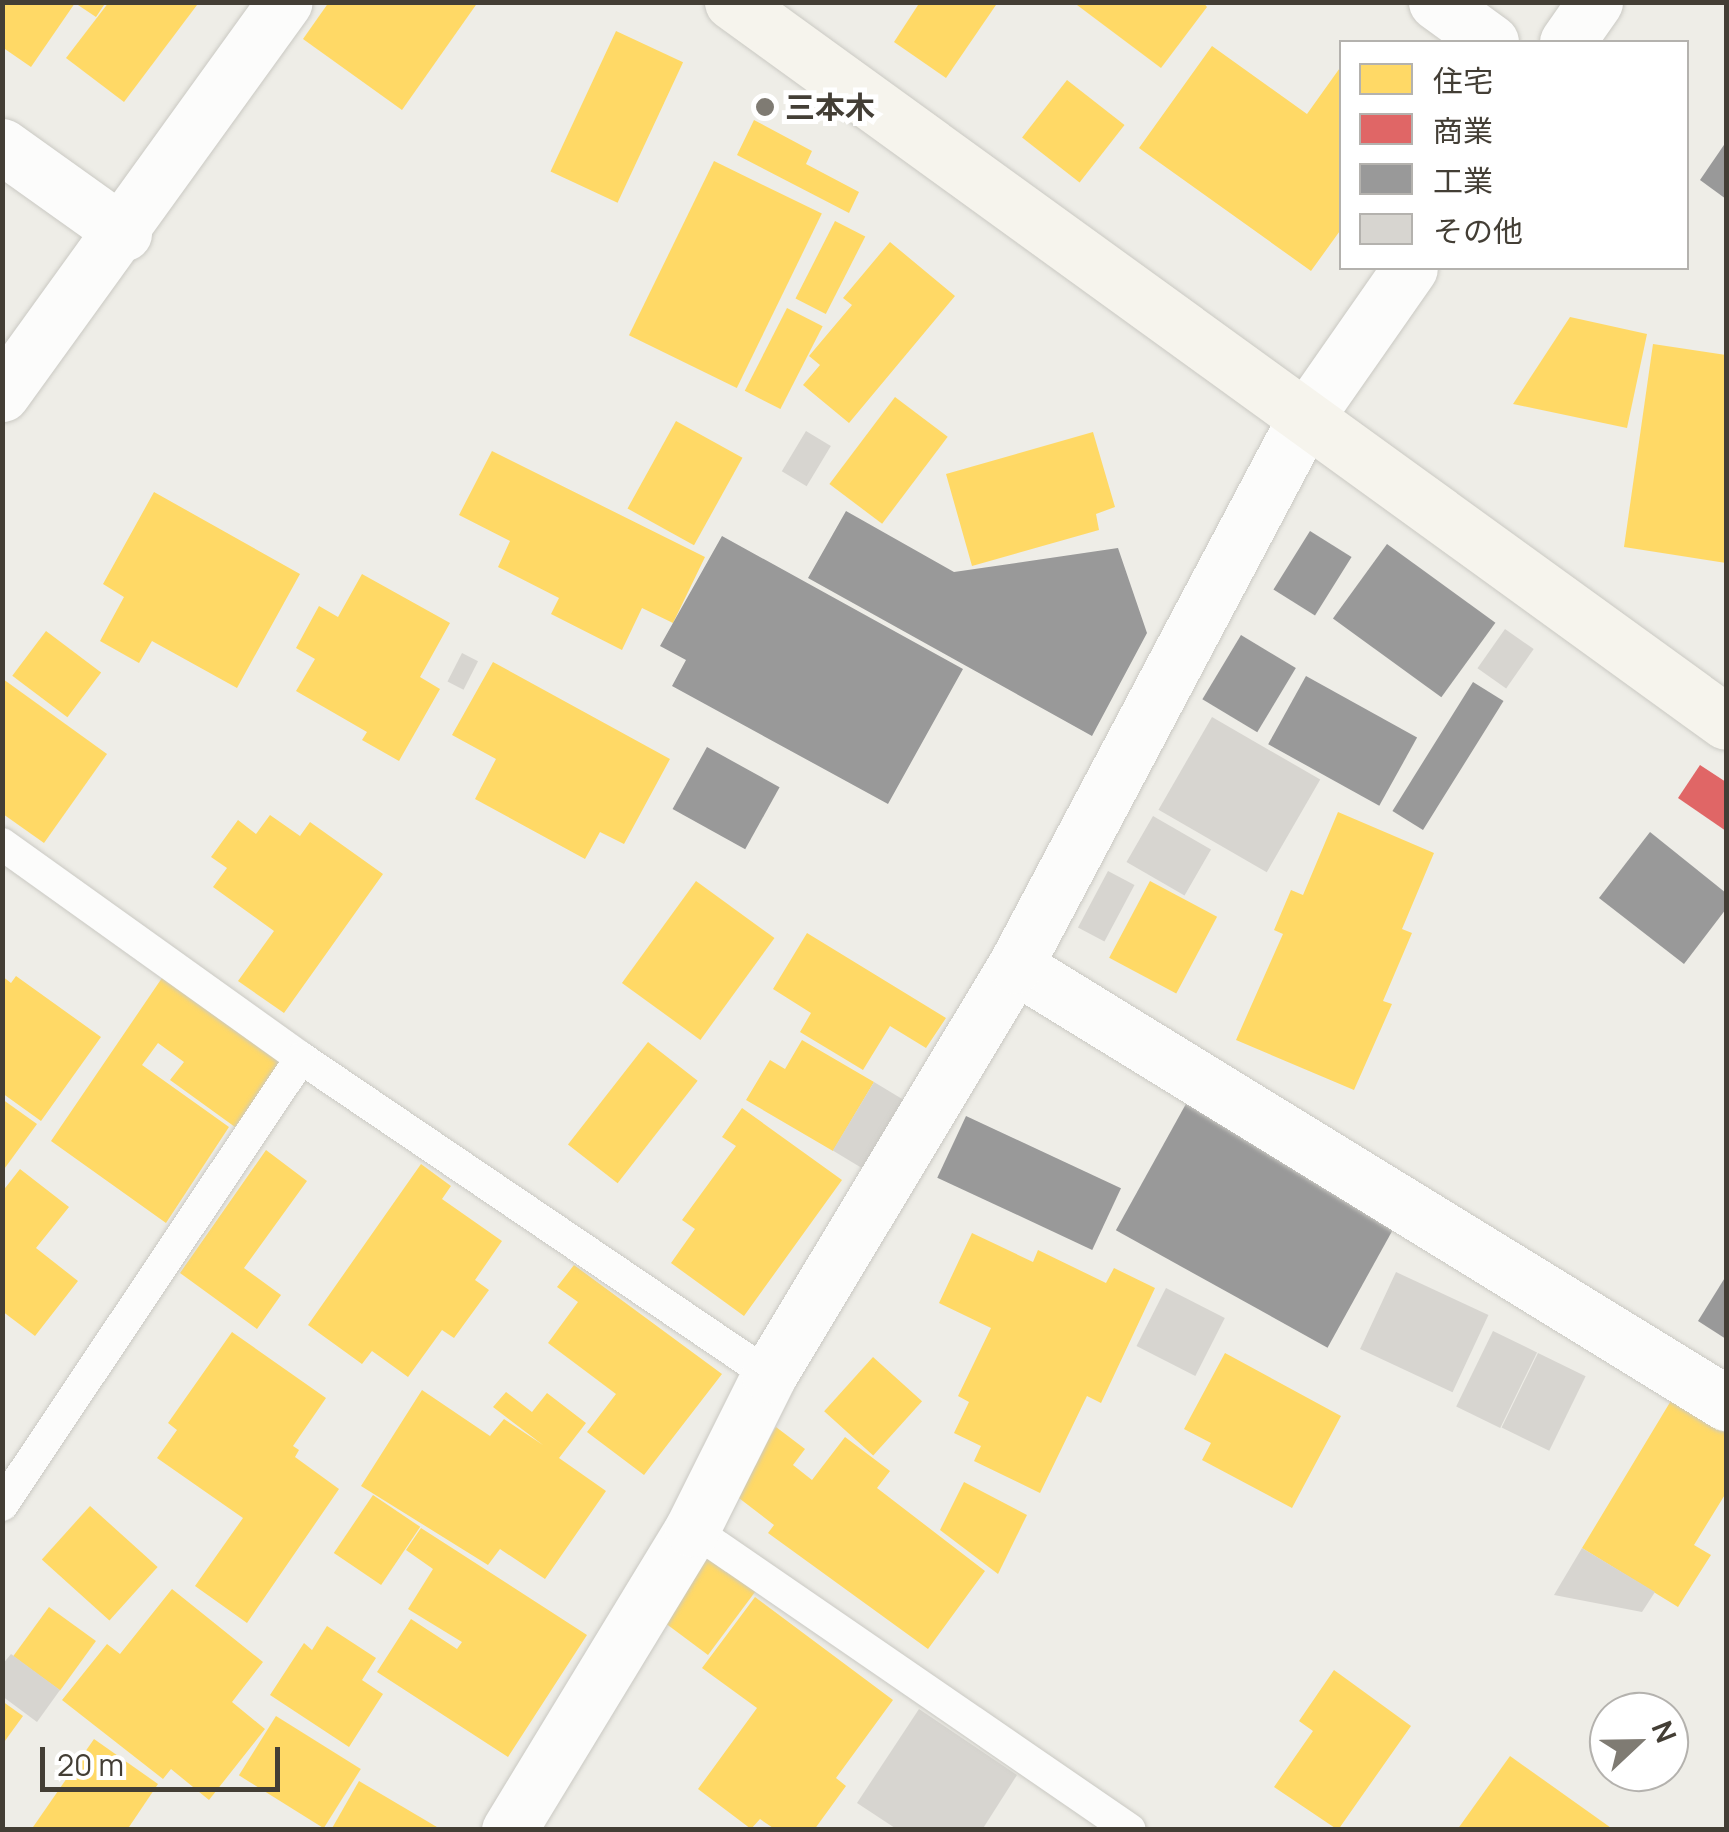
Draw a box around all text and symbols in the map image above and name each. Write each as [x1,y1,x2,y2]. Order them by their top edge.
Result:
legend [1339,40,1689,270]
text: 住宅 [1433,60,1493,101]
place label: 三本木 [785,89,875,125]
marker: 三本木 [754,96,776,118]
text: 商業 [1433,110,1493,151]
text: 工業 [1433,160,1493,201]
text: その他 [1433,210,1523,251]
north arrow [1589,1692,1689,1792]
text: N [1644,1715,1686,1748]
scale bar [45,1727,285,1789]
text: 20 m [57,1744,124,1785]

